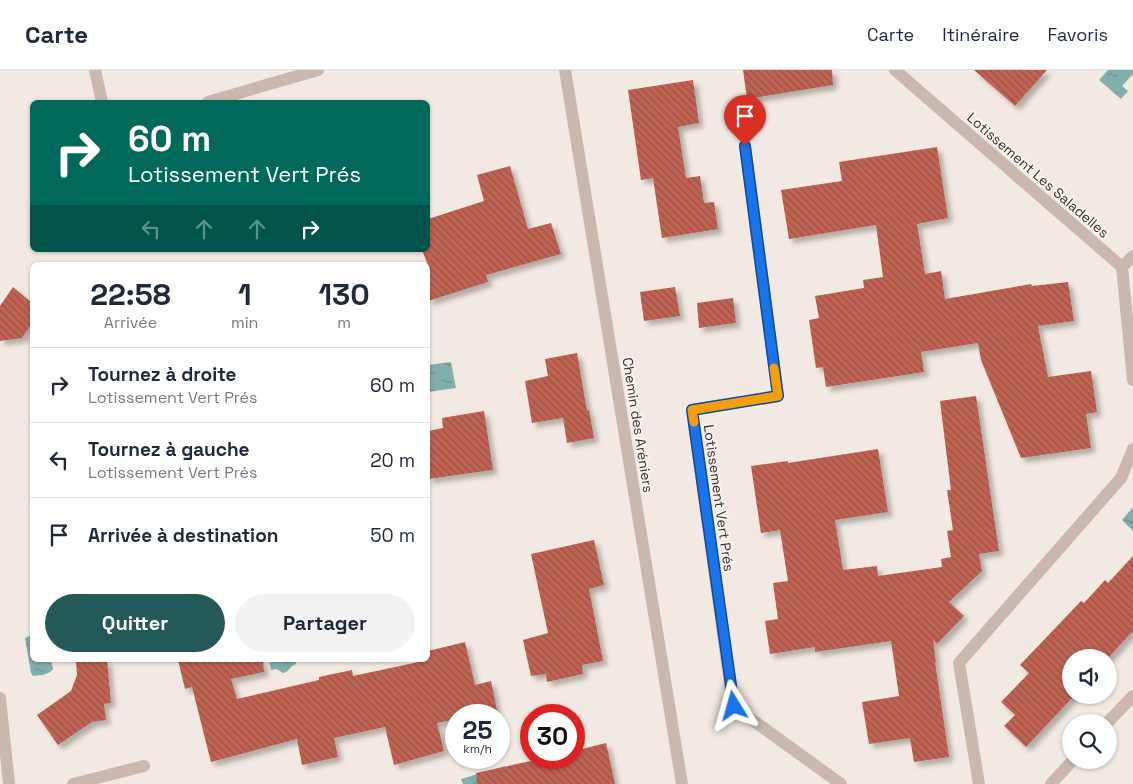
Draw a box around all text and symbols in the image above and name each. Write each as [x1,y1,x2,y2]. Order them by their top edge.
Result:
text: Carte [25,19,88,50]
text: Carte [867,23,914,46]
text: Itinéraire [942,23,1019,46]
text: Favoris [1047,23,1108,46]
pin [724,95,766,146]
icon: arrive [731,102,759,130]
street label: Lotissement Les Saladelles [963,108,1113,242]
text: 60 m [128,117,211,161]
icon: right [45,120,110,185]
text: Lotissement Vert Prés [128,160,361,188]
icon: left [137,215,165,243]
icon: ahead [190,215,218,243]
icon: ahead [243,215,271,243]
icon: right [296,215,324,243]
text: 22:58 [90,275,171,314]
text: 1 [238,275,251,314]
text: 130 [319,275,370,314]
text: Arrivée [104,312,157,333]
text: min [231,312,258,333]
text: m [337,312,351,333]
street label: Chemin des Aréniers [618,356,658,494]
text: Tournez à droite [88,362,237,387]
icon: right [45,371,73,399]
text: 60 m [370,373,415,398]
text: Lotissement Vert Prés [88,387,258,408]
street label: Lotissement Vert Prés [700,423,738,573]
text: Tournez à gauche [88,437,250,462]
icon: left [45,446,73,474]
text: 20 m [370,448,415,473]
text: Lotissement Vert Prés [88,462,258,483]
icon: arrive [45,521,73,549]
text: Arrivée à destination [88,523,278,548]
text: 50 m [370,523,415,548]
button: Quitter [45,594,225,652]
button: Partager [235,594,415,652]
map controls [1062,649,1117,769]
button: sound [1062,649,1117,704]
position arrow [707,679,759,731]
speed limit sign: 30 [520,704,585,769]
text: 25 [463,714,492,746]
button: search [1062,714,1117,769]
text: km/h [463,741,492,757]

